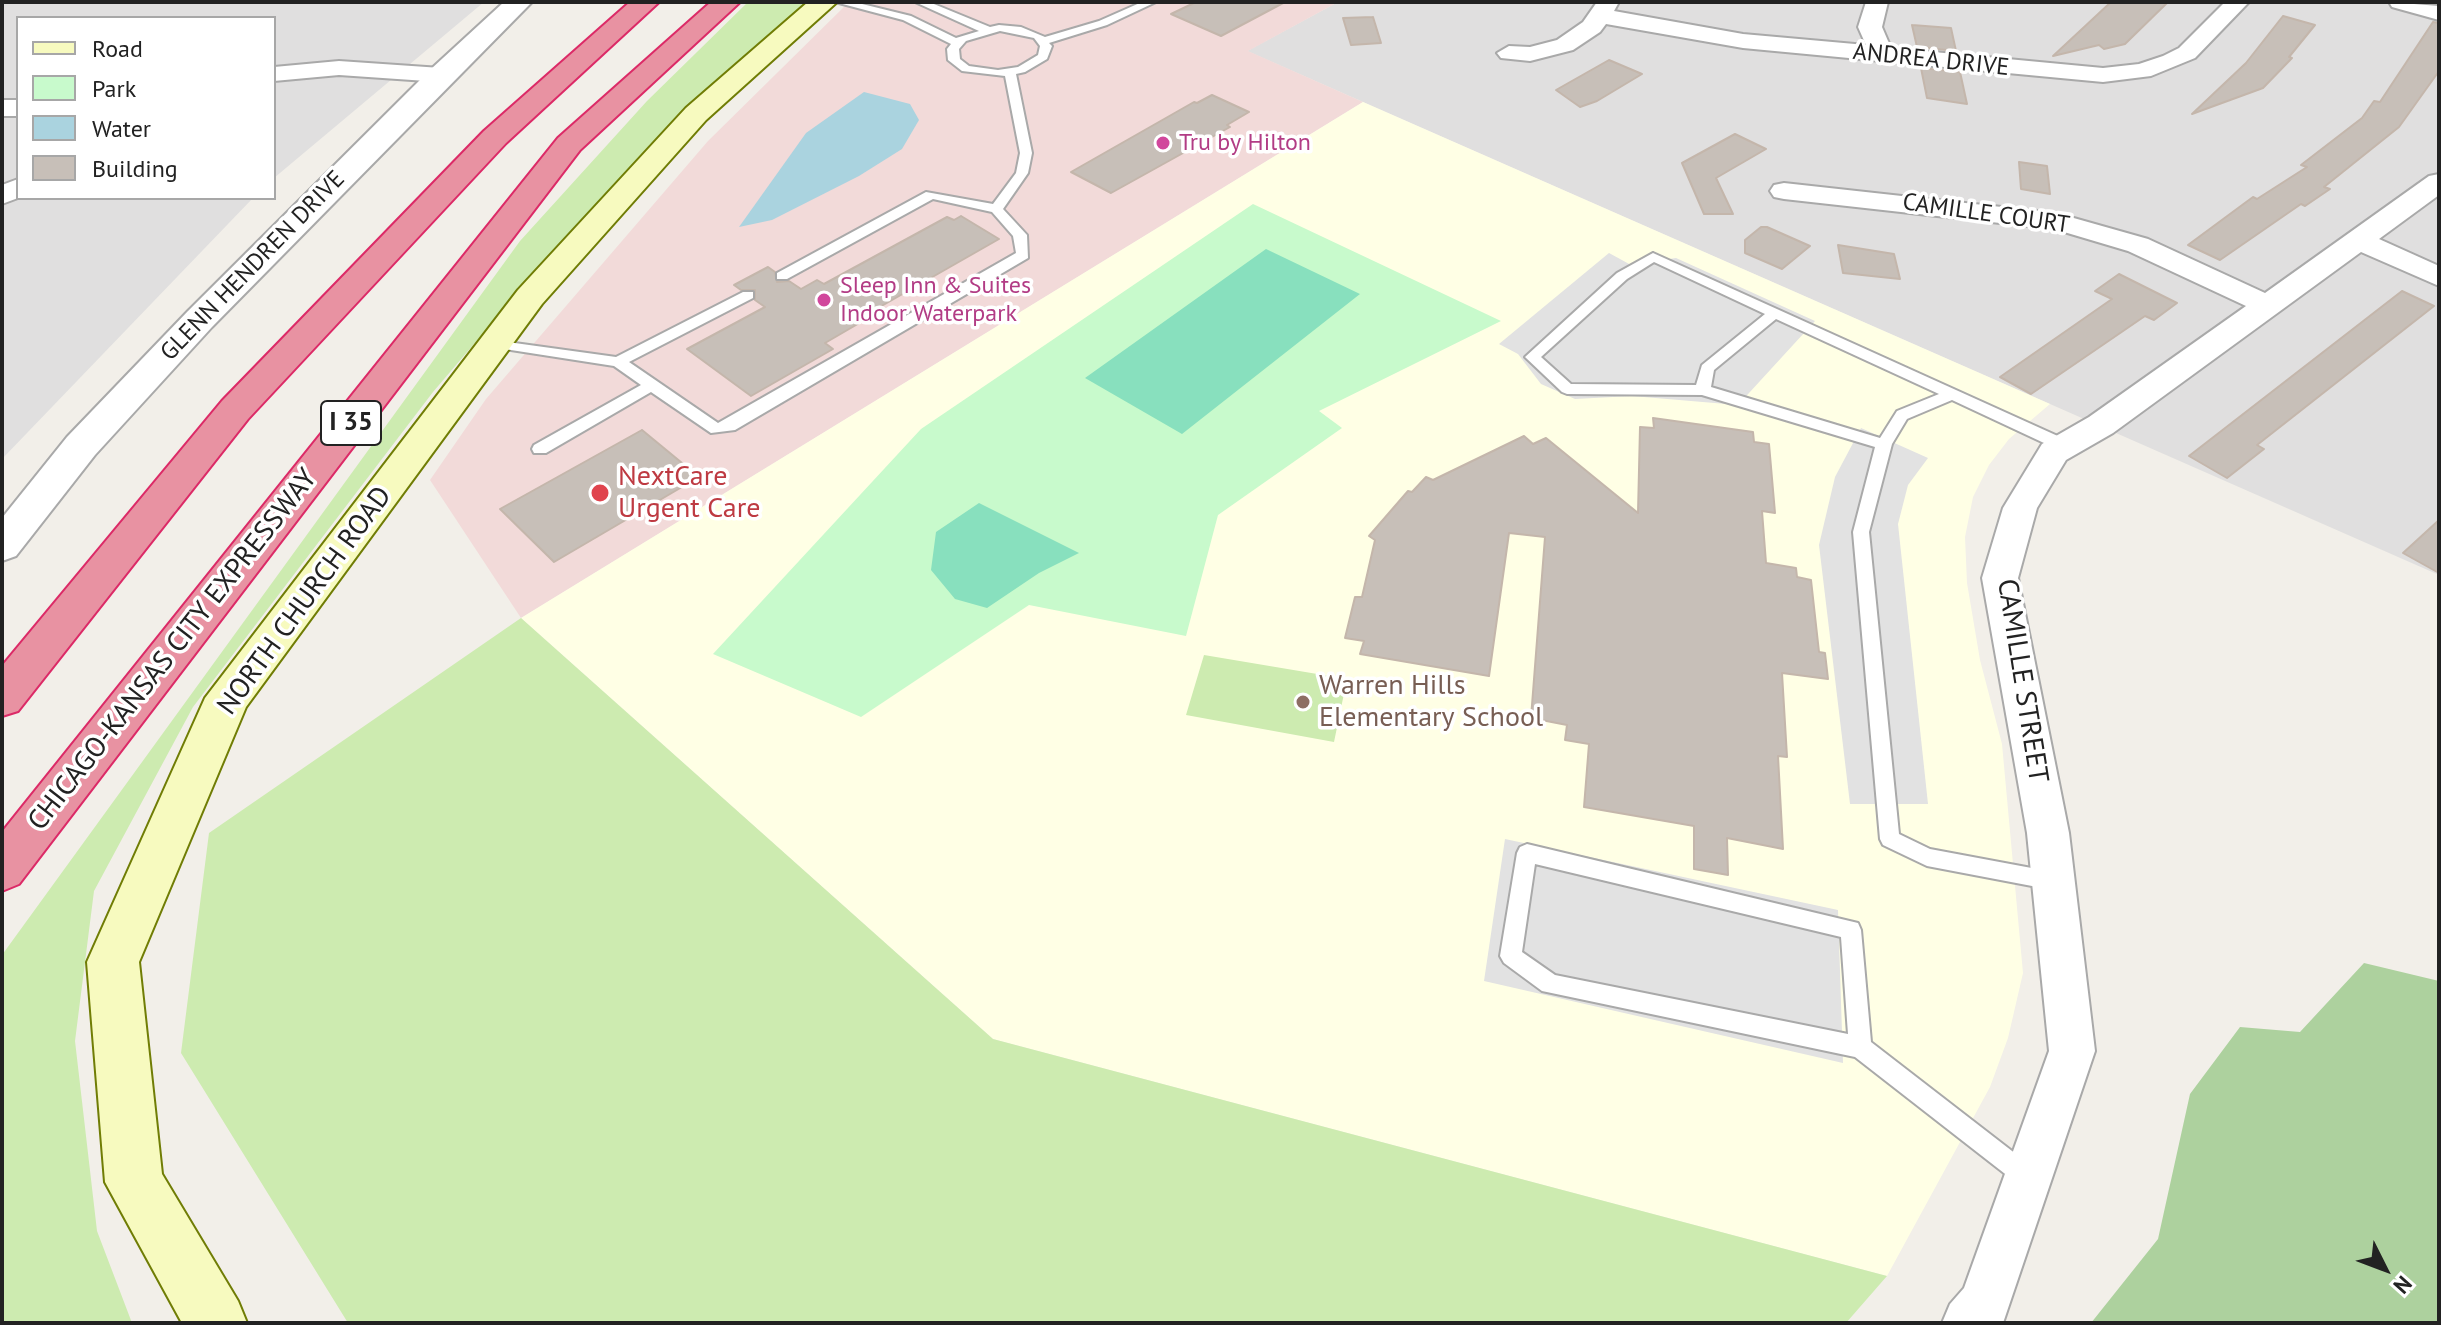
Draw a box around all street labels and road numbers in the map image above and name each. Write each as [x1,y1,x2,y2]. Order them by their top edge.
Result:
street label: ANDREA DRIVE [1851,37,2011,83]
street label: GLENN HENDREN DRIVE [155,165,351,367]
street label: CAMILLE COURT [1901,188,2071,240]
road number: I 35 [321,401,381,445]
street label: CHICAGO-KANSAS CITY EXPRESSWAY [21,463,325,837]
street label: NORTH CHURCH ROAD [211,480,399,722]
street label: CAMILLE STREET [1989,577,2055,785]

